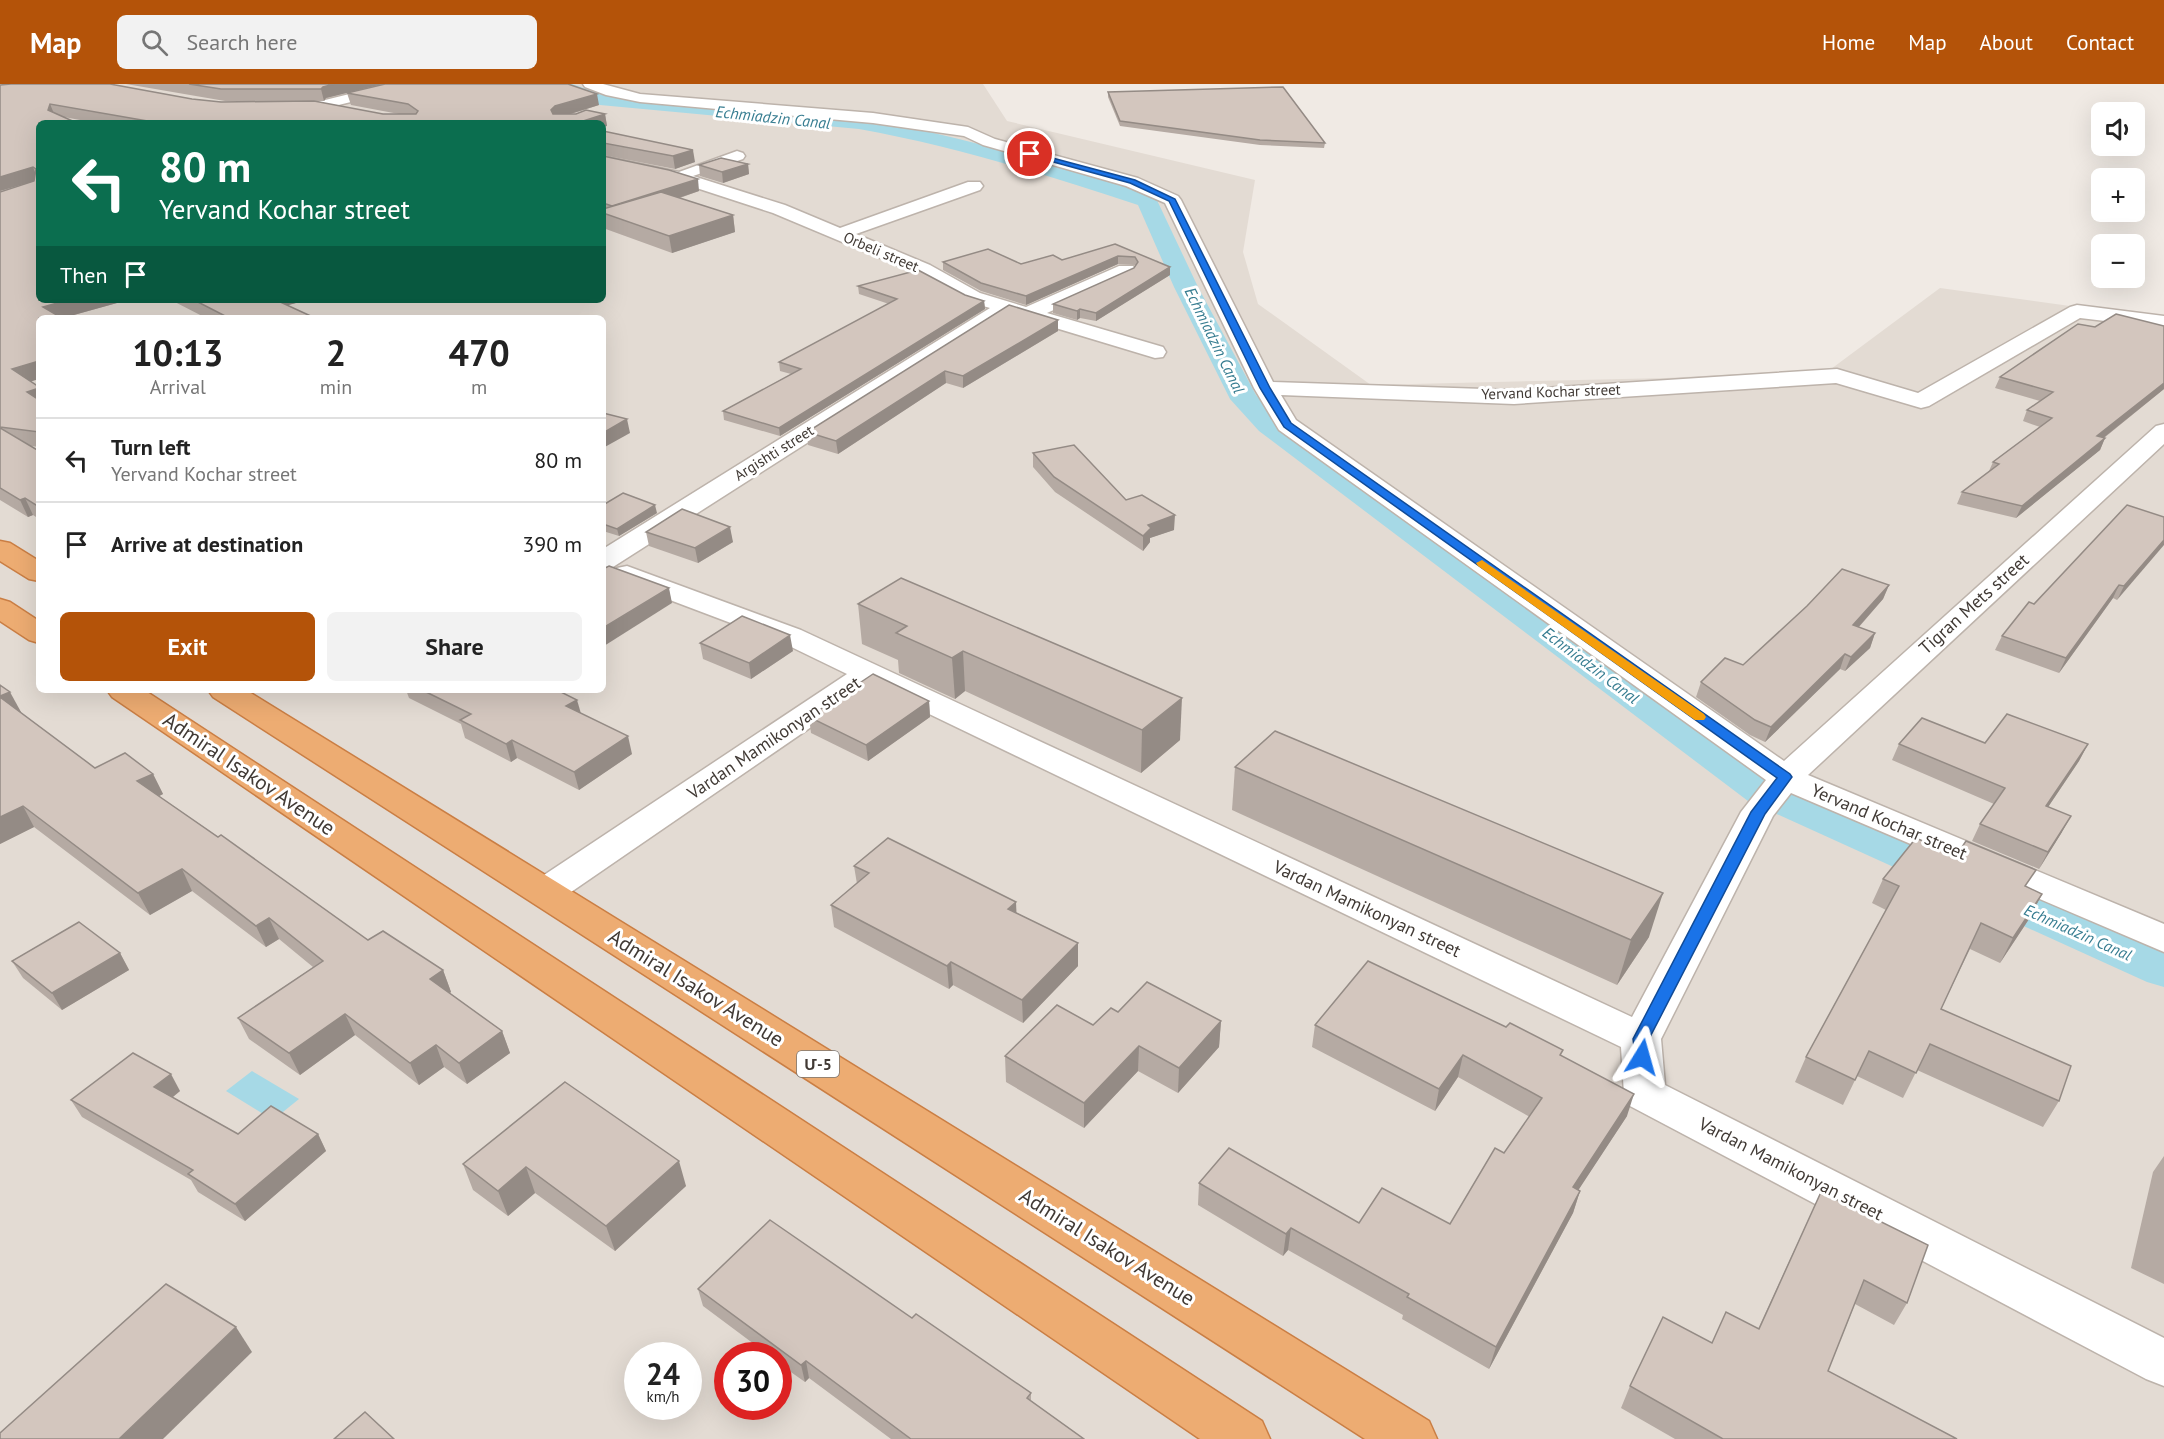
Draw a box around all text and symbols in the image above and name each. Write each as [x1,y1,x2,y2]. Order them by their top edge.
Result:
search box [117,15,537,69]
text: Map [30,24,81,61]
icon: search [138,26,171,59]
text: Search here [186,28,297,56]
text: Home [1822,29,1875,56]
text: Map [1908,29,1947,56]
text: About [1980,29,2033,56]
text: Contact [2066,29,2134,56]
water label: Echmiadzin Canal [714,101,832,133]
map controls [2091,102,2145,288]
button: sound [2091,102,2145,156]
pin [1004,128,1055,179]
icon: arrive [1013,137,1046,170]
text: 80 m [159,139,251,194]
icon: left [60,144,138,222]
button: + [2091,168,2145,222]
text: Yervand Kochar street [159,192,410,226]
street label: Orbeli street [841,227,922,276]
button: − [2091,234,2145,288]
icon: arrive [119,258,152,291]
text: Then [60,261,107,289]
water label: Echmiadzin Canal [1181,284,1250,397]
text: 10:13 [132,329,224,376]
text: 2 [326,329,346,376]
text: 470 [449,329,510,376]
text: Arrival [150,374,206,400]
text: min [320,374,352,400]
text: m [471,374,487,400]
street label: Yervand Kochar street [1481,380,1621,403]
street label: Argishti street [730,421,817,485]
text: Turn left [111,433,191,461]
icon: left [60,444,93,477]
text: 80 m [534,446,582,474]
text: Yervand Kochar street [111,461,297,487]
icon: arrive [60,528,93,561]
text: Arrive at destination [111,530,303,558]
text: 390 m [522,530,582,558]
street label: Tigran Mets street [1914,548,2033,659]
button: Exit [60,612,315,681]
button: Share [327,612,582,681]
water label: Echmiadzin Canal [1539,622,1644,708]
street label: Vardan Mamikonyan street [682,671,865,805]
street label: Admiral Isakov Avenue [158,706,340,841]
street label: Yervand Kochar street [1808,778,1971,865]
street label: Vardan Mamikonyan street [1269,855,1465,962]
water label: Echmiadzin Canal [2021,899,2135,965]
street label: Admiral Isakov Avenue [604,923,789,1052]
position arrow [1610,1025,1674,1089]
road number: Մ-5 [797,1051,839,1077]
street label: Vardan Mamikonyan street [1694,1112,1887,1225]
street label: Admiral Isakov Avenue [1015,1182,1200,1311]
speed limit sign: 30 [714,1342,792,1420]
text: 24 [646,1354,680,1393]
text: km/h [647,1387,679,1406]

